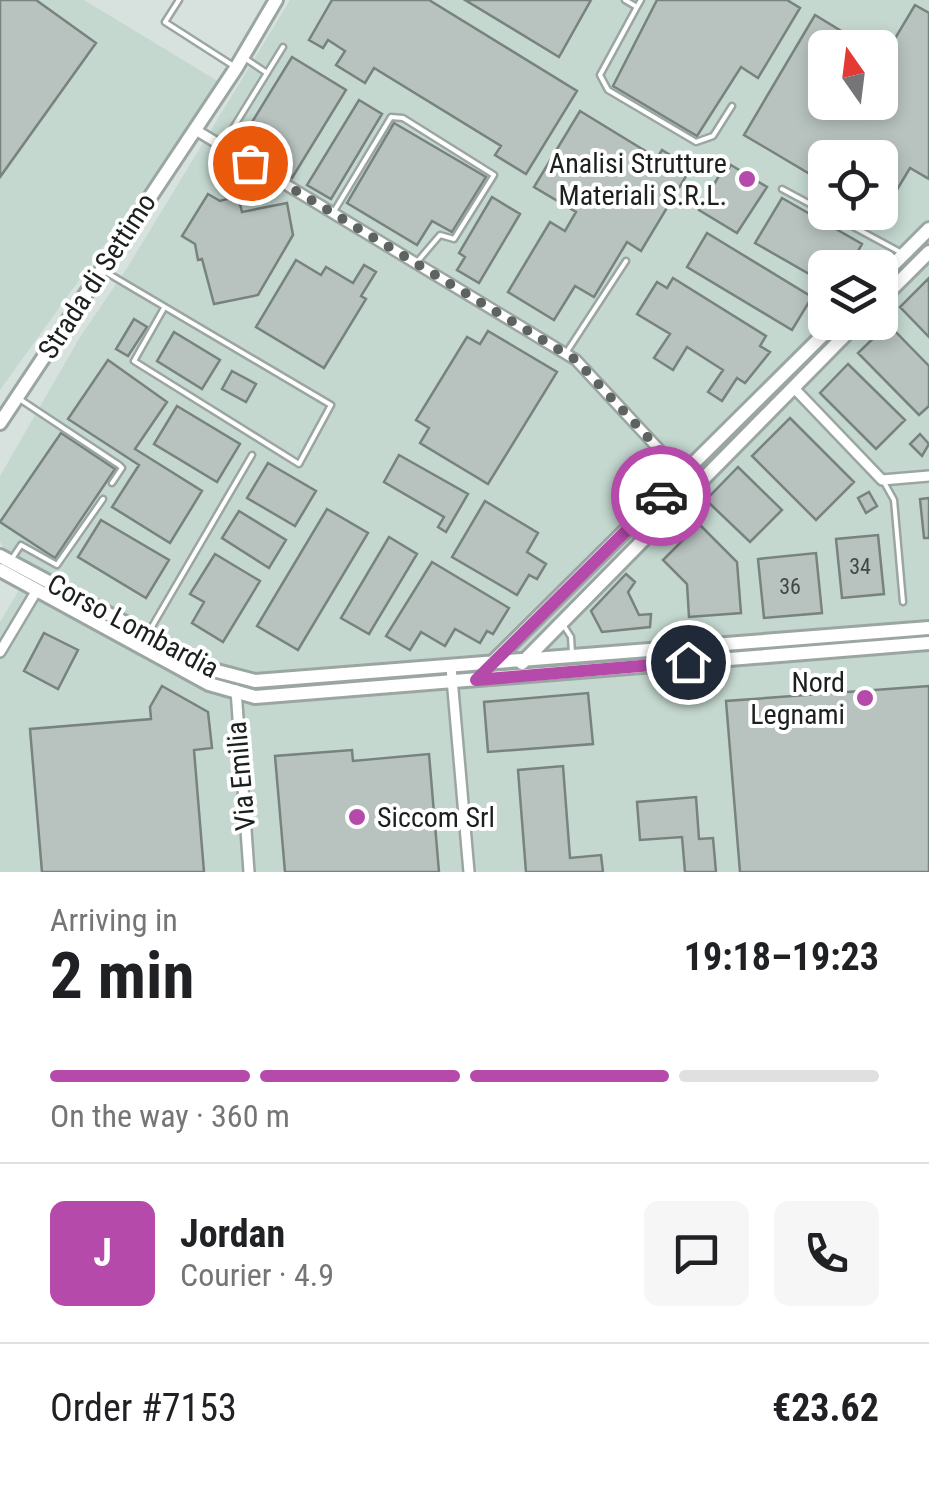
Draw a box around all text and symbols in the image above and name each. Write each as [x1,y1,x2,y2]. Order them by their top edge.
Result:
north arrow [808,30,898,120]
map controls [808,30,898,340]
pin [208,121,293,206]
icon: bag [223,136,278,191]
button: locate [808,140,898,230]
place label: Analisi Strutture Materiali S.R.L. [549,147,727,212]
marker: Analisi Strutture Materiali S.R.L. [736,168,758,190]
street label: Strada di Settimo [31,187,163,365]
button: layers [808,250,898,340]
courier [611,446,711,546]
icon: car [634,469,689,524]
house number: 34 [849,554,871,579]
street label: Corso Lombardia [42,567,224,685]
house number: 36 [779,574,801,599]
pin [646,620,731,705]
icon: home [661,635,716,690]
place label: Nord Legnami [750,666,845,731]
marker: Nord Legnami [854,687,876,709]
street label: Via Emilia [220,720,262,832]
place label: Siccom Srl [377,801,495,834]
marker: Siccom Srl [346,806,368,828]
text: Arriving in [50,901,178,939]
text: 19:18–19:23 [684,935,879,979]
text: 2 min [50,938,194,1014]
text: On the way · 360 m [50,1097,290,1135]
button: chat [644,1201,749,1306]
button: phone [774,1201,879,1306]
text: Jordan [180,1212,285,1256]
text: J [93,1231,112,1275]
text: Courier · 4.9 [180,1256,334,1294]
text: Order #7153 [50,1386,237,1430]
text: €23.62 [772,1386,879,1430]

